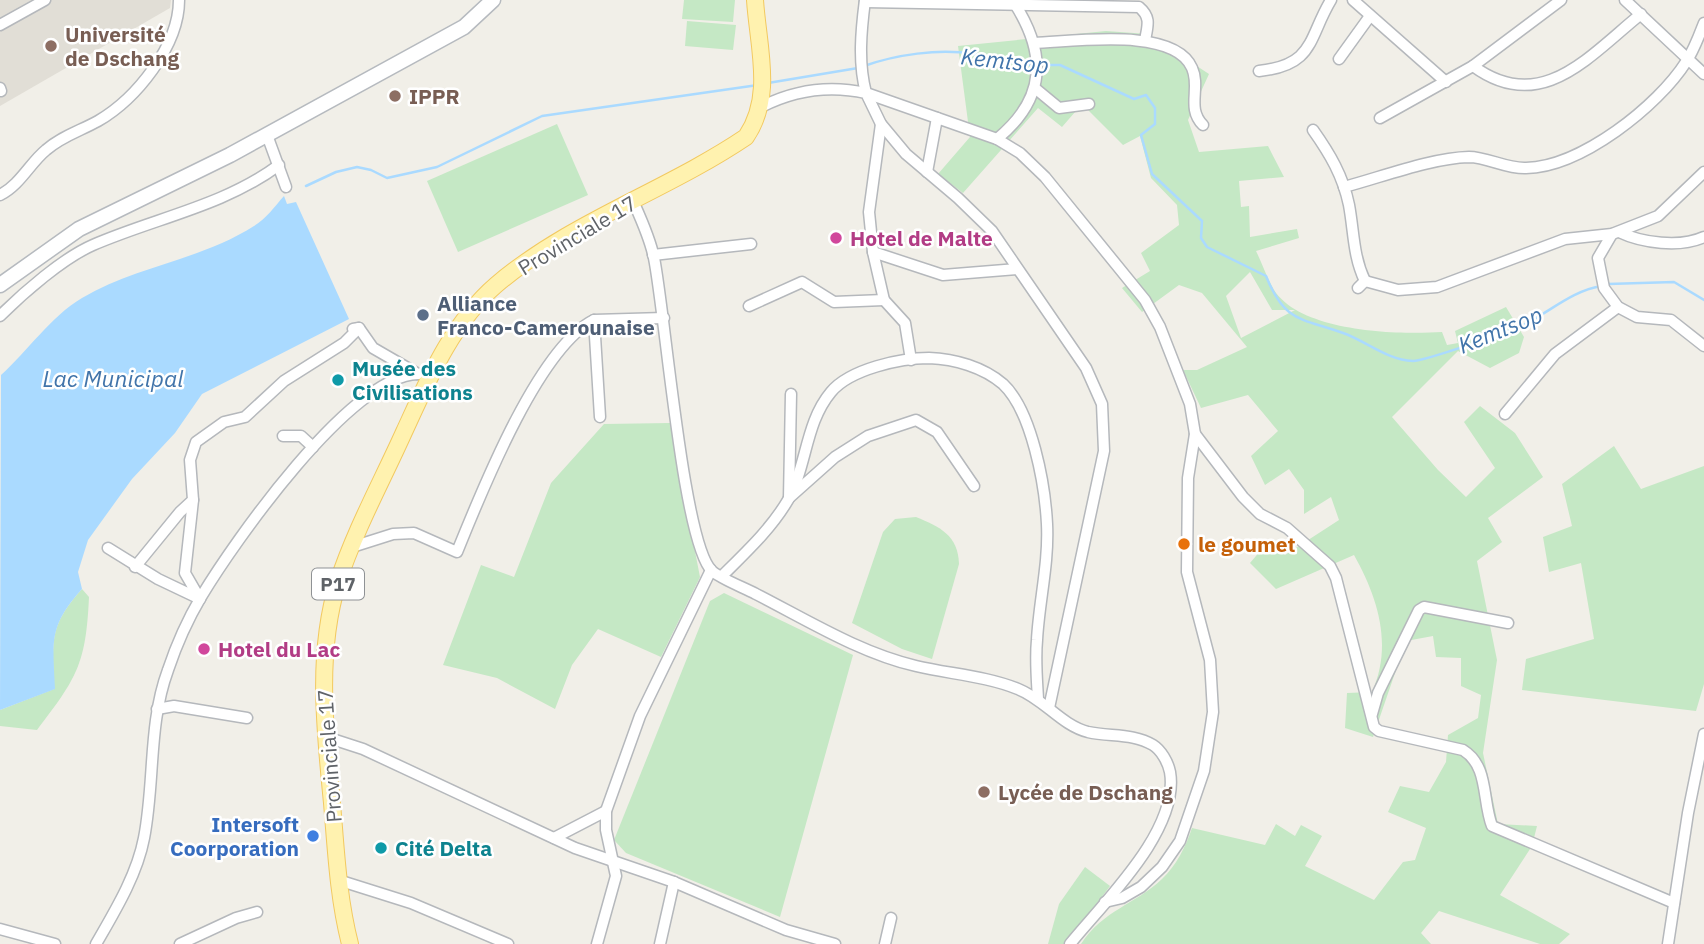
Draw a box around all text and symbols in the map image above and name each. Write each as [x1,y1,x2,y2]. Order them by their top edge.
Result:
place label: Université de Dschang [65,20,180,72]
marker: Université de Dschang [43,38,59,54]
water label: Kemtsop [959,40,1051,80]
place label: IPPR [409,82,460,110]
marker: IPPR [387,88,403,104]
street label: Provinciale 17 [513,189,641,281]
place label: Hotel de Malte [850,224,993,252]
marker: Hotel de Malte [828,230,844,246]
place label: Alliance Franco-Camerounaise [437,289,655,341]
water label: Kemtsop [1453,299,1547,359]
marker: Alliance Franco-Camerounaise [415,307,431,323]
place label: Musée des Civilisations [352,354,473,406]
water label: Lac Municipal [43,363,184,393]
marker: Musée des Civilisations [330,372,346,388]
place label: le goumet [1198,530,1296,558]
marker: le goumet [1176,536,1192,552]
road number: P17 [312,568,364,600]
place label: Hotel du Lac [218,635,340,663]
marker: Hotel du Lac [196,641,212,657]
street label: Provinciale 17 [310,688,348,824]
place label: Lycée de Dschang [998,778,1173,806]
marker: Lycée de Dschang [976,784,992,800]
place label: Intersoft Coorporation [170,810,299,862]
marker: Intersoft Coorporation [305,828,321,844]
place label: Cité Delta [395,834,492,862]
marker: Cité Delta [373,840,389,856]

